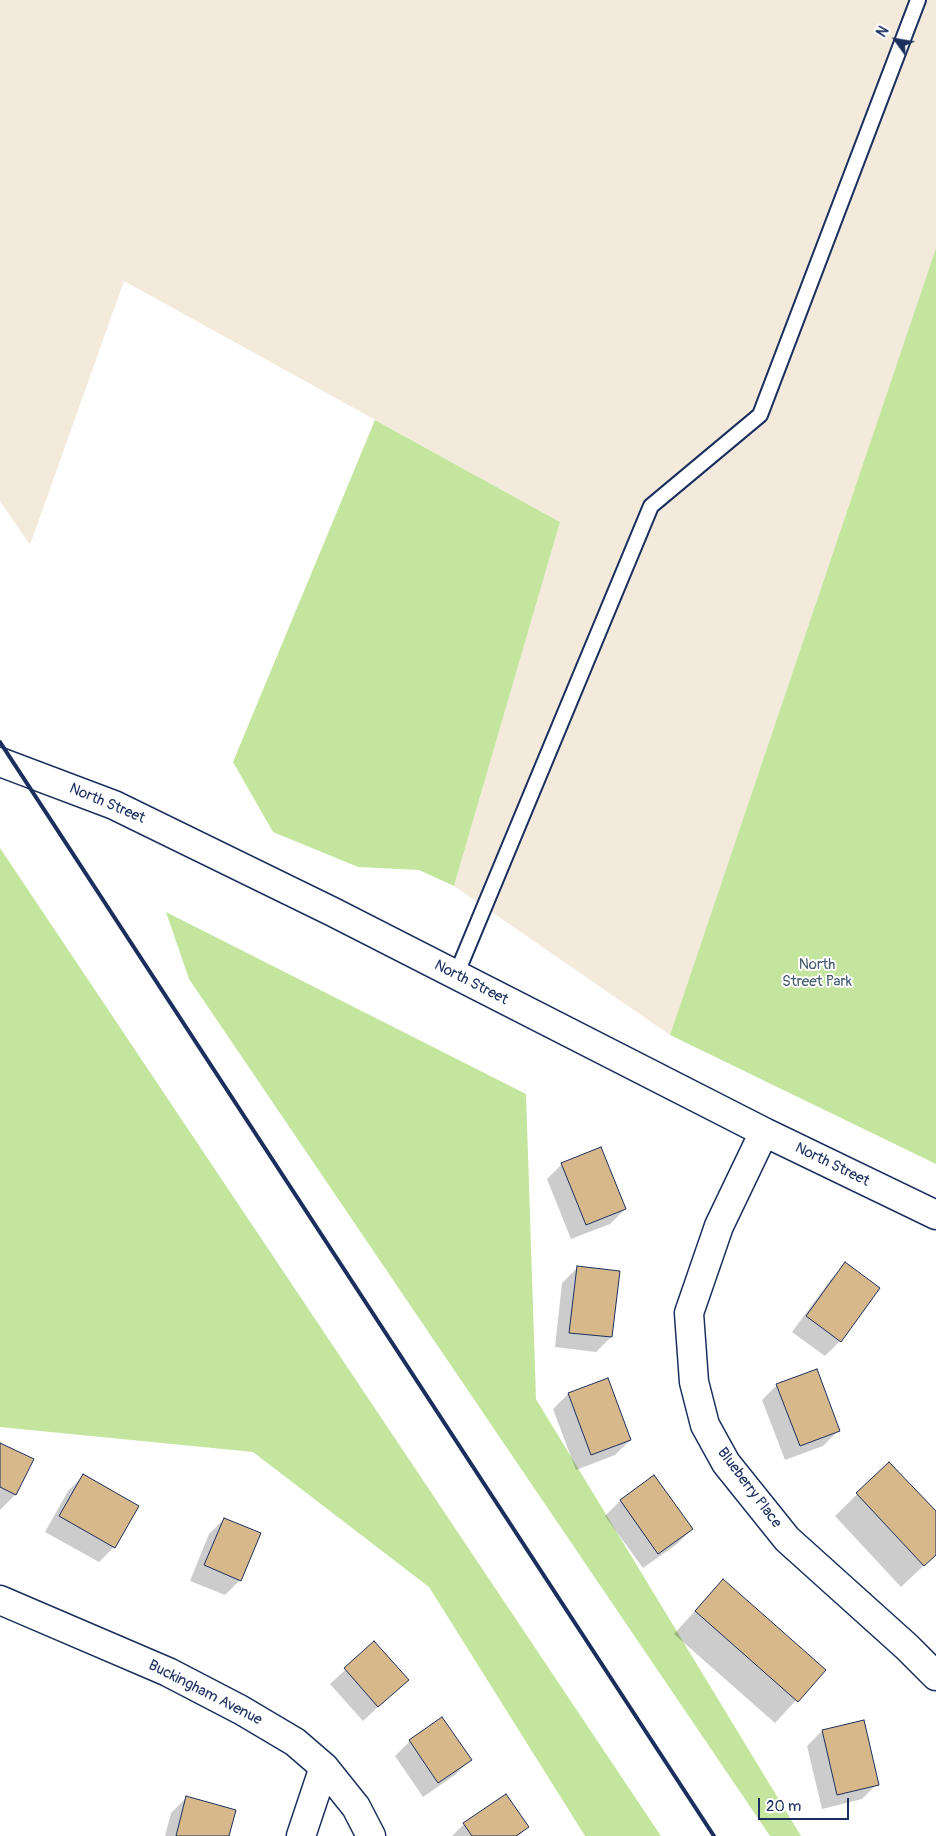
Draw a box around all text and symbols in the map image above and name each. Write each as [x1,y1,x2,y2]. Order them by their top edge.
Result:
north arrow [871,15,921,65]
text: N [873,23,893,40]
street label: North Street [66,780,148,828]
park label: North Street Park [782,956,852,991]
street label: North Street [431,957,511,1009]
street label: North Street [792,1139,872,1191]
street label: Blueberry Place [713,1444,785,1532]
street label: Buckingham Avenue [145,1657,265,1729]
scale bar [761,1788,852,1820]
text: 20 m [766,1797,801,1816]

